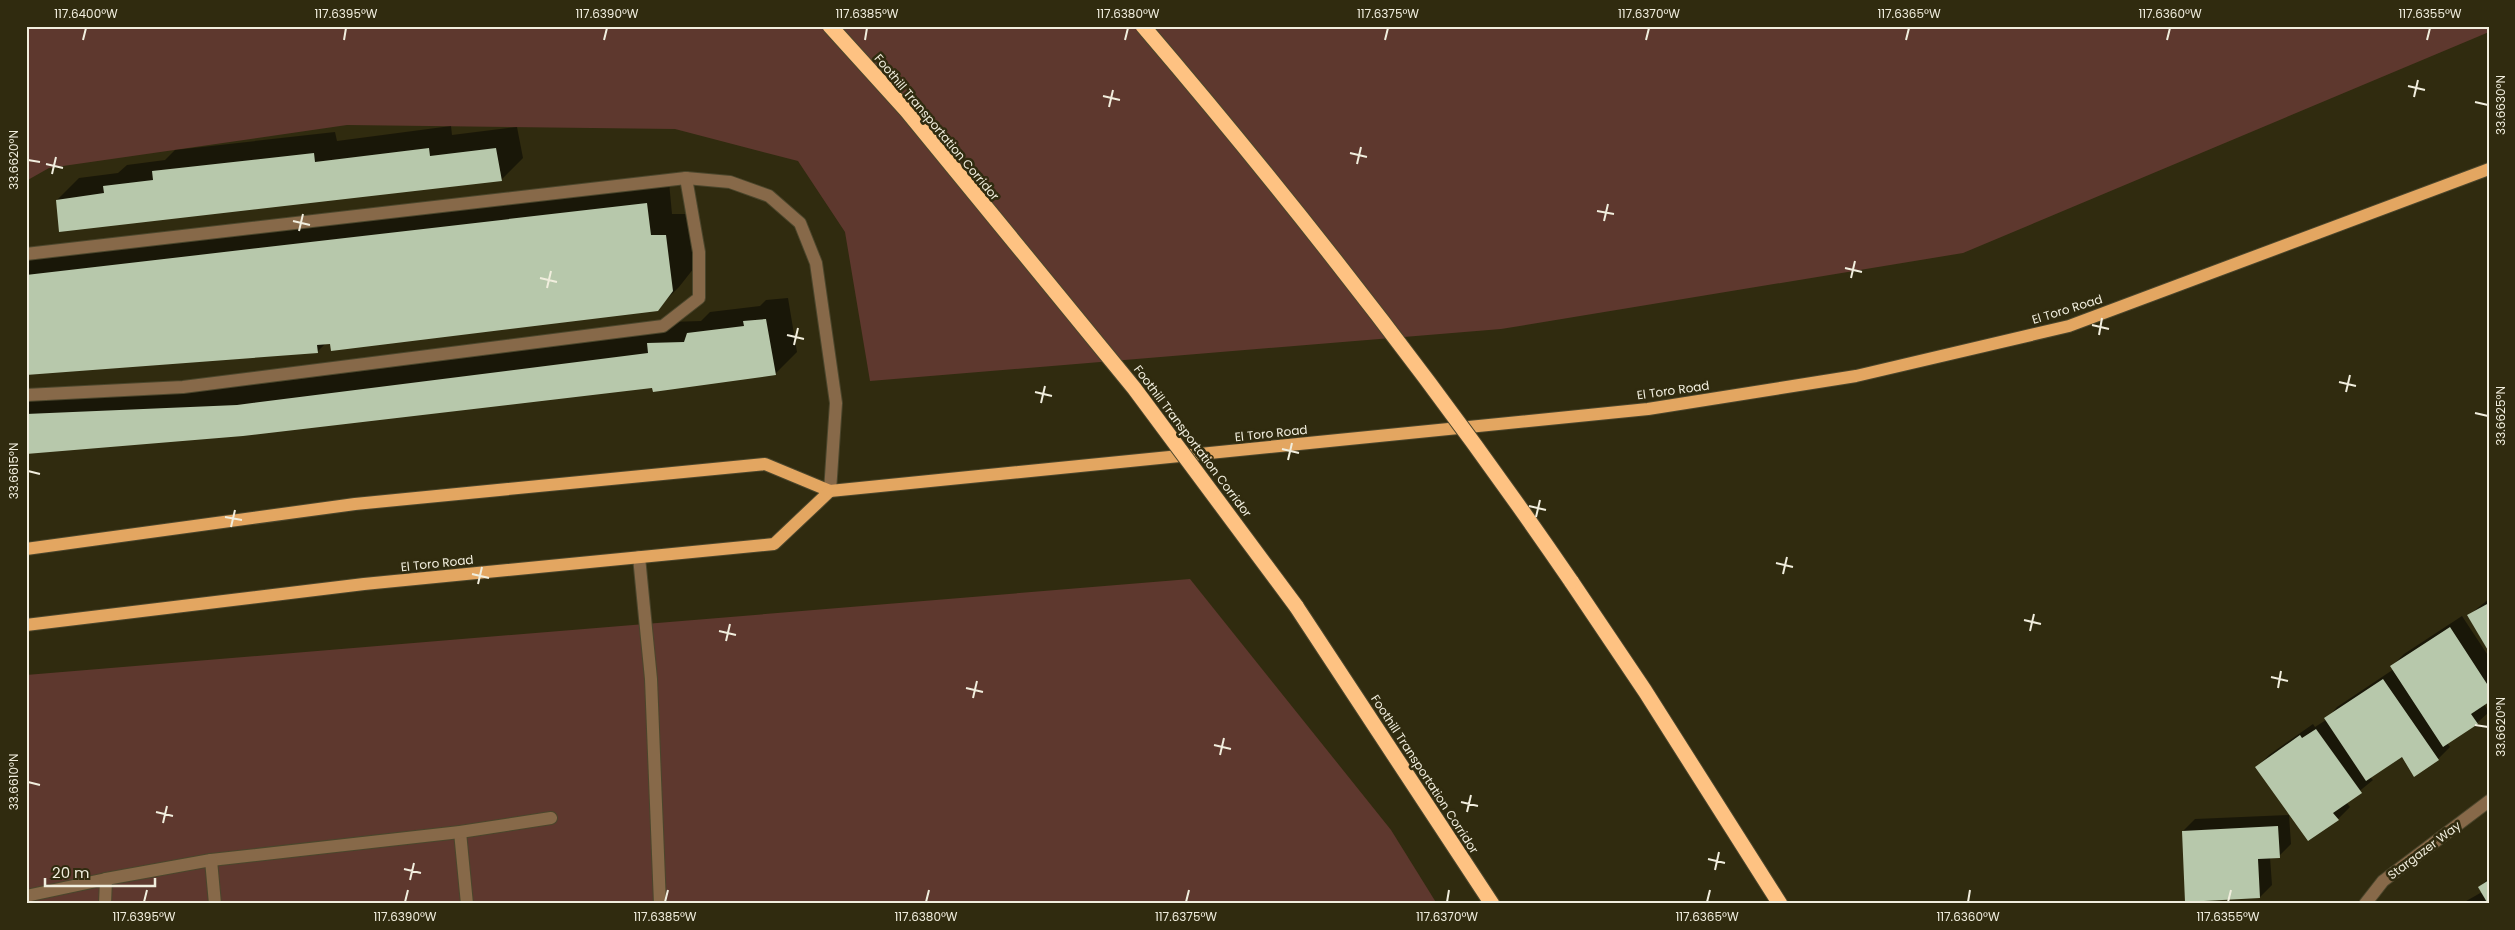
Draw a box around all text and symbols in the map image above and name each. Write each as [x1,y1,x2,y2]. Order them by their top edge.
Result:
text: 117.6400°W [54,5,118,22]
text: 117.6395°W [314,5,378,22]
text: 117.6390°W [575,5,639,22]
text: 117.6385°W [835,5,899,22]
text: 117.6380°W [1096,5,1160,22]
text: 117.6375°W [1357,5,1419,22]
text: 117.6370°W [1618,5,1680,22]
text: 117.6365°W [1877,5,1941,22]
text: 117.6360°W [2138,5,2202,22]
text: 117.6355°W [2398,5,2462,22]
street label: Foothill Transportation Corridor [871,50,1004,204]
text: 33.6630°N [2492,75,2509,135]
text: 33.6620°N [5,130,22,190]
street label: El Toro Road [2030,290,2104,328]
street label: Foothill Transportation Corridor [1130,361,1256,521]
street label: El Toro Road [1636,376,1710,404]
text: 33.6625°N [2492,386,2509,446]
street label: El Toro Road [1234,421,1308,445]
text: 33.6615°N [5,443,22,499]
street label: El Toro Road [400,551,474,575]
street label: Foothill Transportation Corridor [1367,691,1483,857]
text: 33.6620°N [2492,697,2509,757]
text: 33.6610°N [5,754,22,810]
street label: Stargazer Way [2384,817,2464,883]
scale bar [45,855,155,887]
text: 20 m [52,862,90,883]
text: 117.6395°W [112,908,176,925]
text: 117.6390°W [373,908,437,925]
text: 117.6385°W [633,908,697,925]
text: 117.6380°W [894,908,958,925]
text: 117.6375°W [1155,908,1217,925]
text: 117.6370°W [1416,908,1478,925]
text: 117.6365°W [1675,908,1739,925]
text: 117.6360°W [1936,908,2000,925]
text: 117.6355°W [2196,908,2260,925]

